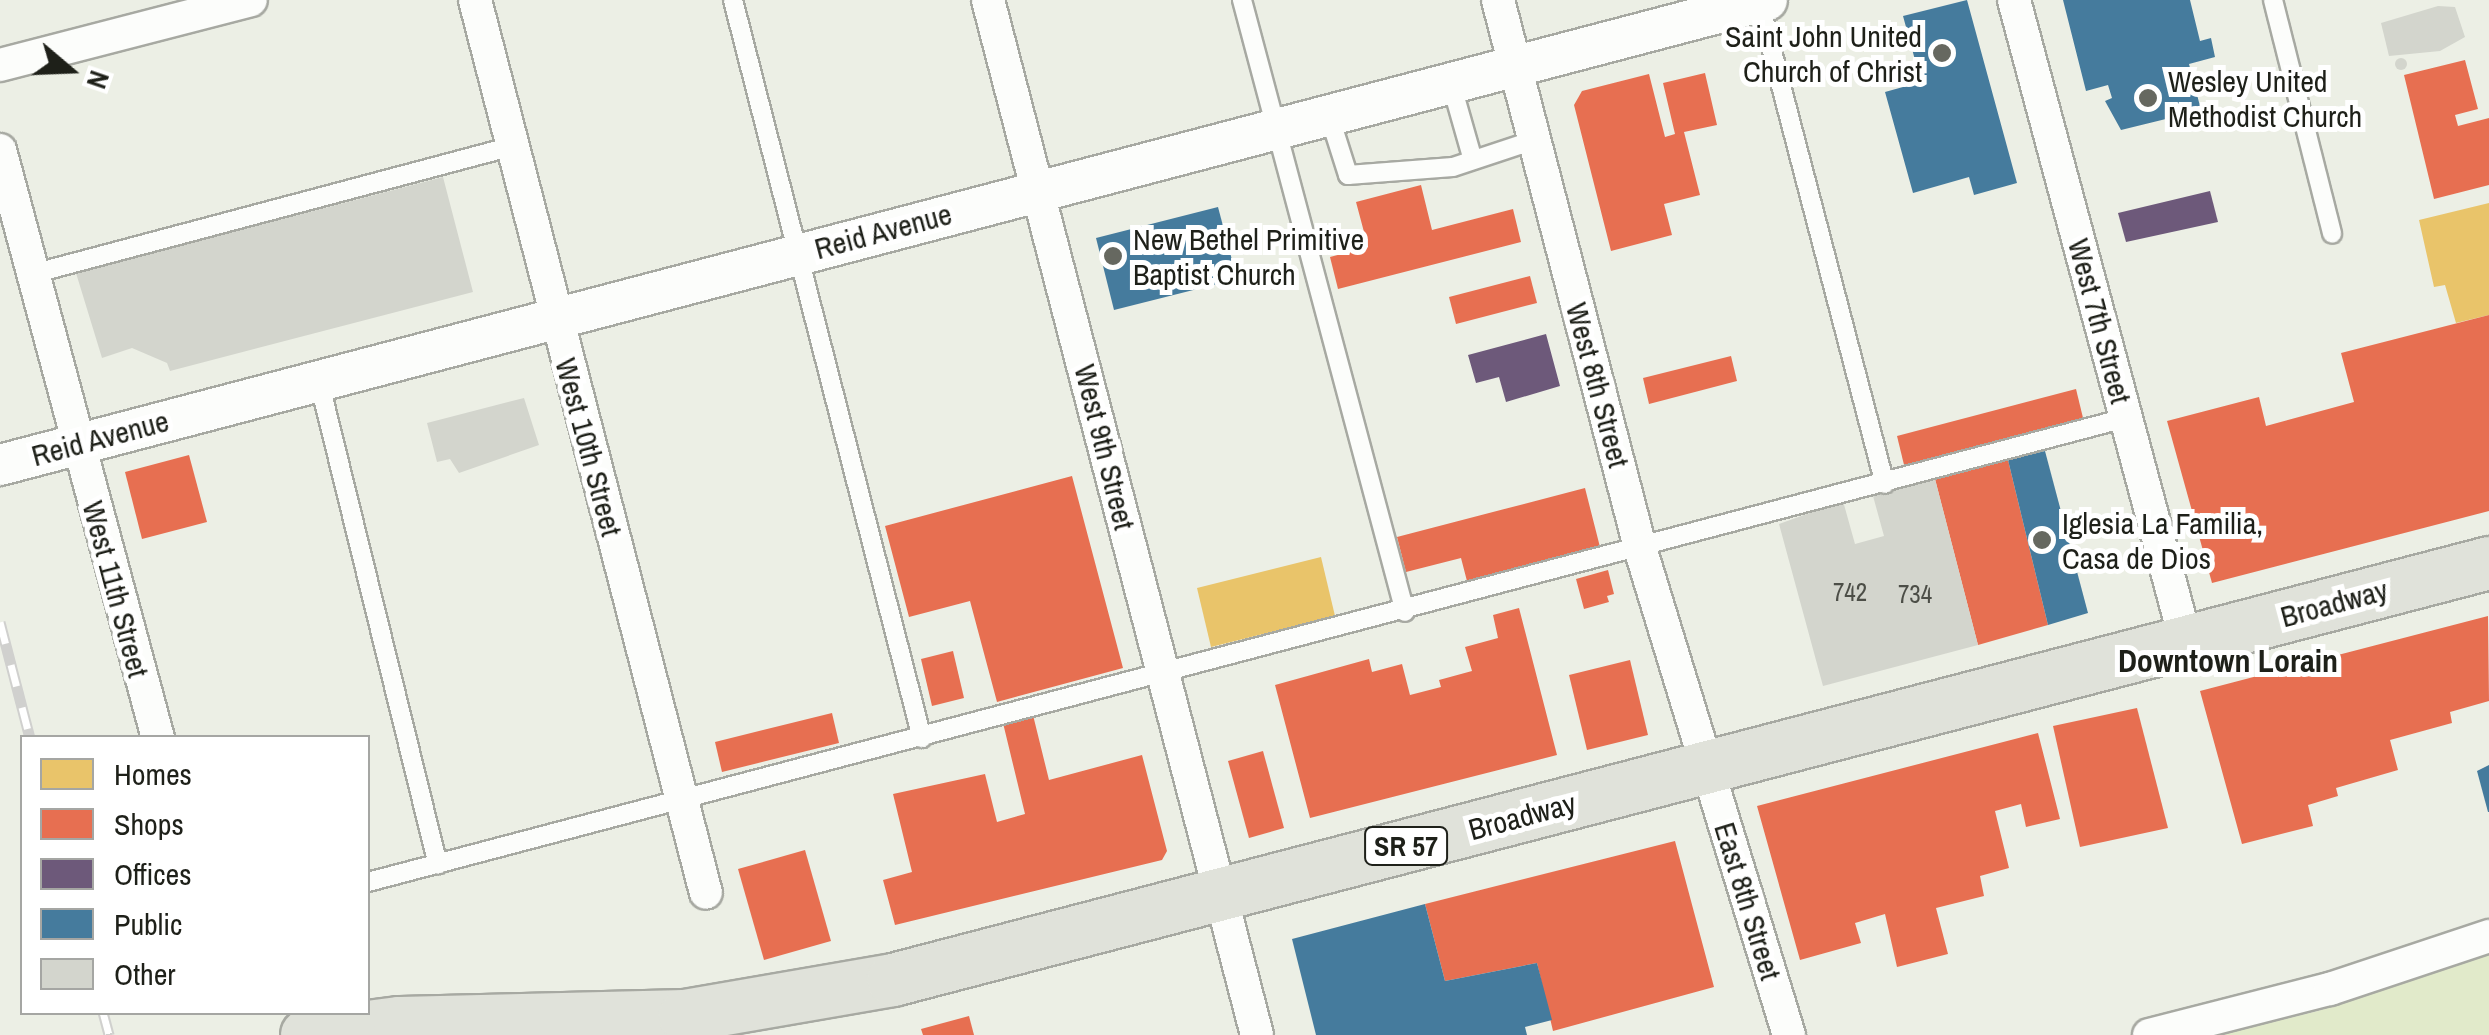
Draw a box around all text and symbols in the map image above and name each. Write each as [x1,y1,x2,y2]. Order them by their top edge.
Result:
place label: Saint John United Church of Christ [1725,18,1922,88]
north arrow [20,20,120,120]
marker: Saint John United Church of Christ [1931,42,1953,64]
place label: Wesley United Methodist Church [2168,63,2362,134]
text: N [78,66,119,94]
marker: Wesley United Methodist Church [2137,87,2159,109]
street label: Reid Avenue [810,195,956,267]
place label: New Bethel Primitive Baptist Church [1133,221,1364,292]
street label: West 7th Street [2061,235,2139,407]
marker: New Bethel Primitive Baptist Church [1102,245,1124,267]
street label: West 8th Street [1559,299,1637,471]
street label: West 10th Street [548,354,630,540]
street label: West 9th Street [1067,361,1143,533]
street label: Reid Avenue [27,402,173,474]
street label: West 11th Street [75,497,157,681]
place label: Iglesia La Familia, Casa de Dios [2062,505,2263,576]
marker: Iglesia La Familia, Casa de Dios [2031,529,2053,551]
street label: Broadway [2277,571,2391,635]
house number: 742 [1833,577,1867,607]
house number: 734 [1898,579,1932,609]
district label: Downtown Lorain [2118,642,2338,680]
legend [20,735,370,1015]
text: Homes [114,754,192,794]
street label: Broadway [1465,784,1579,848]
text: Shops [114,804,184,844]
street label: East 8th Street [1707,818,1789,984]
road number: SR 57 [1364,823,1448,869]
text: Offices [114,854,192,894]
text: Public [114,904,182,944]
text: Other [114,954,176,994]

